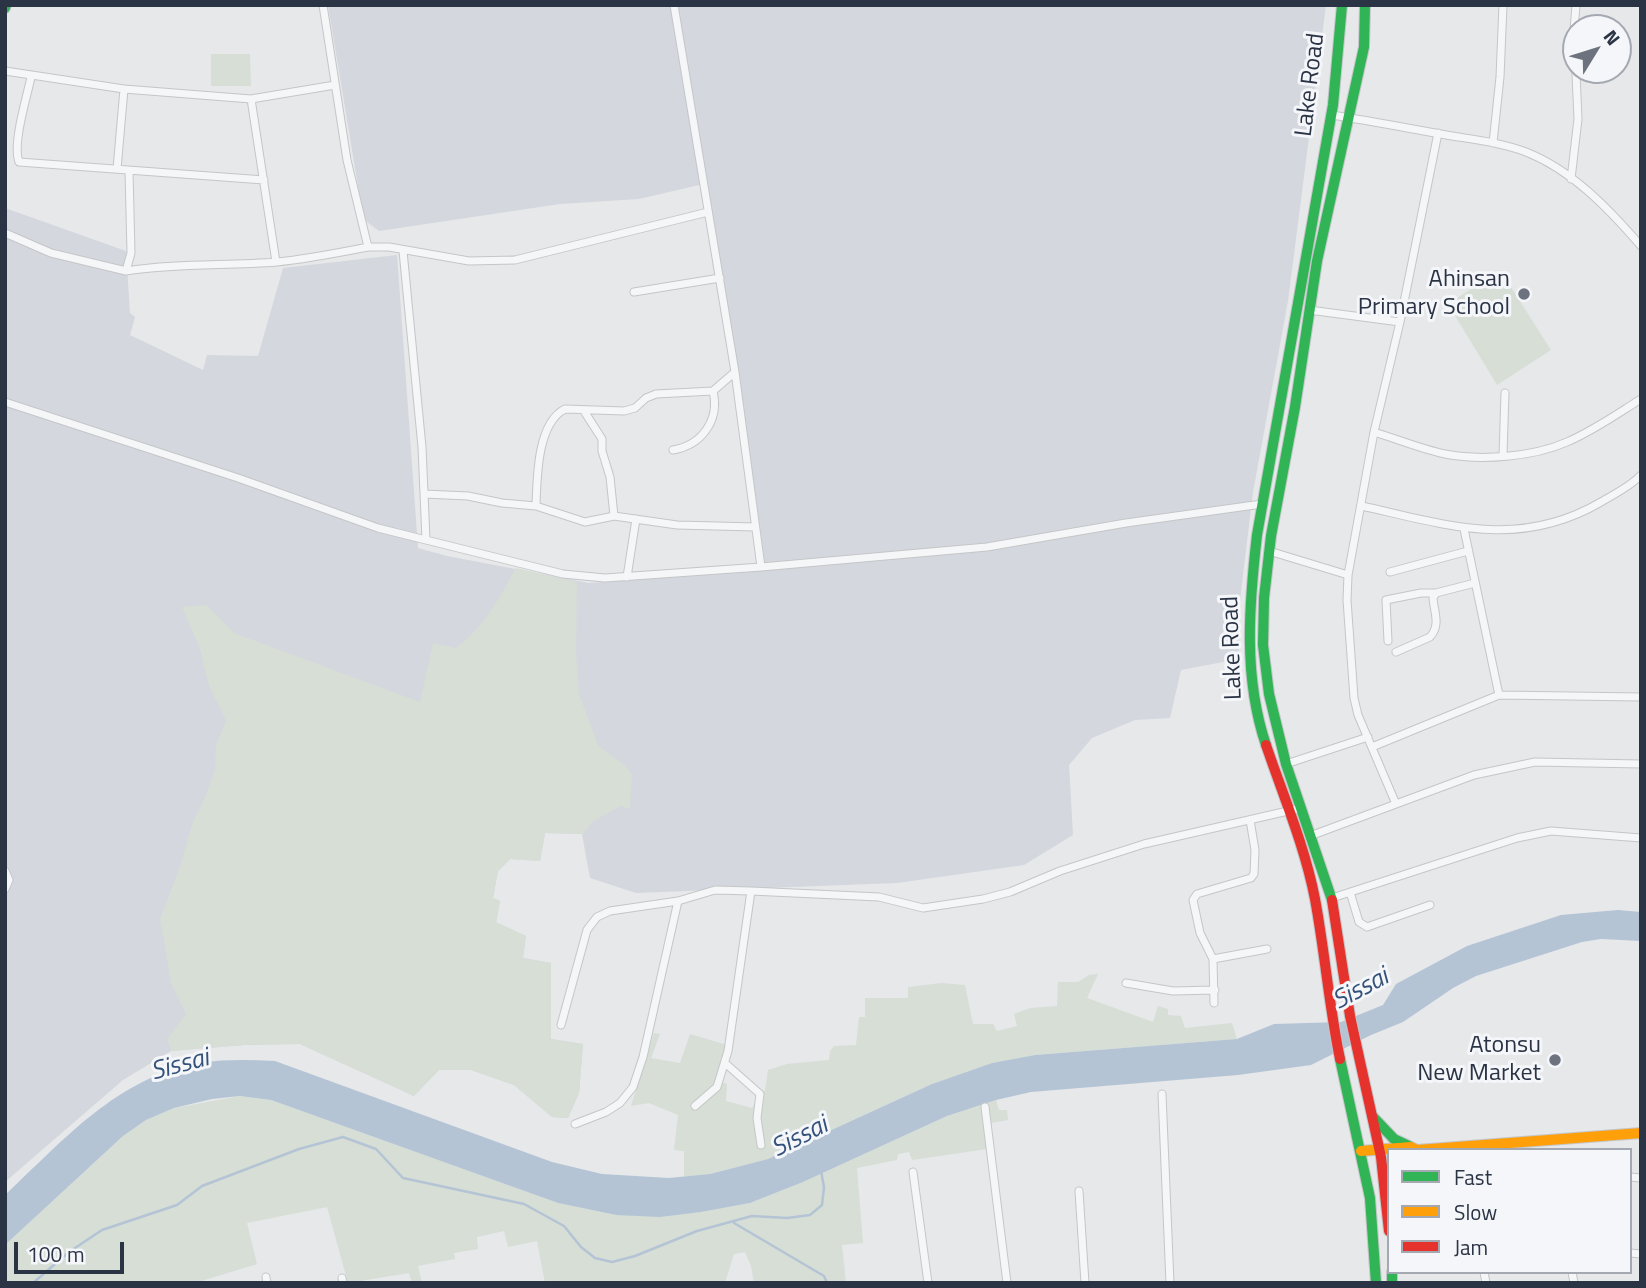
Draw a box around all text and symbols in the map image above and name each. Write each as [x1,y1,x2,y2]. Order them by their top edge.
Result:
north arrow [1562,14,1632,84]
text: N [1597,23,1628,51]
street label: Lake Road [1290,32,1332,138]
place label: Ahinsan Primary School [1358,266,1510,322]
marker: Ahinsan Primary School [1516,286,1532,302]
street label: Lake Road [1217,595,1249,701]
water label: Sissai [1328,962,1394,1018]
place label: Atonsu New Market [1417,1032,1541,1088]
water label: Sissai [147,1043,213,1089]
marker: Atonsu New Market [1547,1052,1563,1068]
water label: Sissai [767,1111,833,1165]
legend [1387,1148,1632,1274]
text: Fast [1454,1161,1492,1193]
text: Slow [1454,1196,1497,1228]
scale bar [18,1228,128,1272]
text: Jam [1454,1231,1488,1263]
text: 100 m [27,1238,84,1270]

